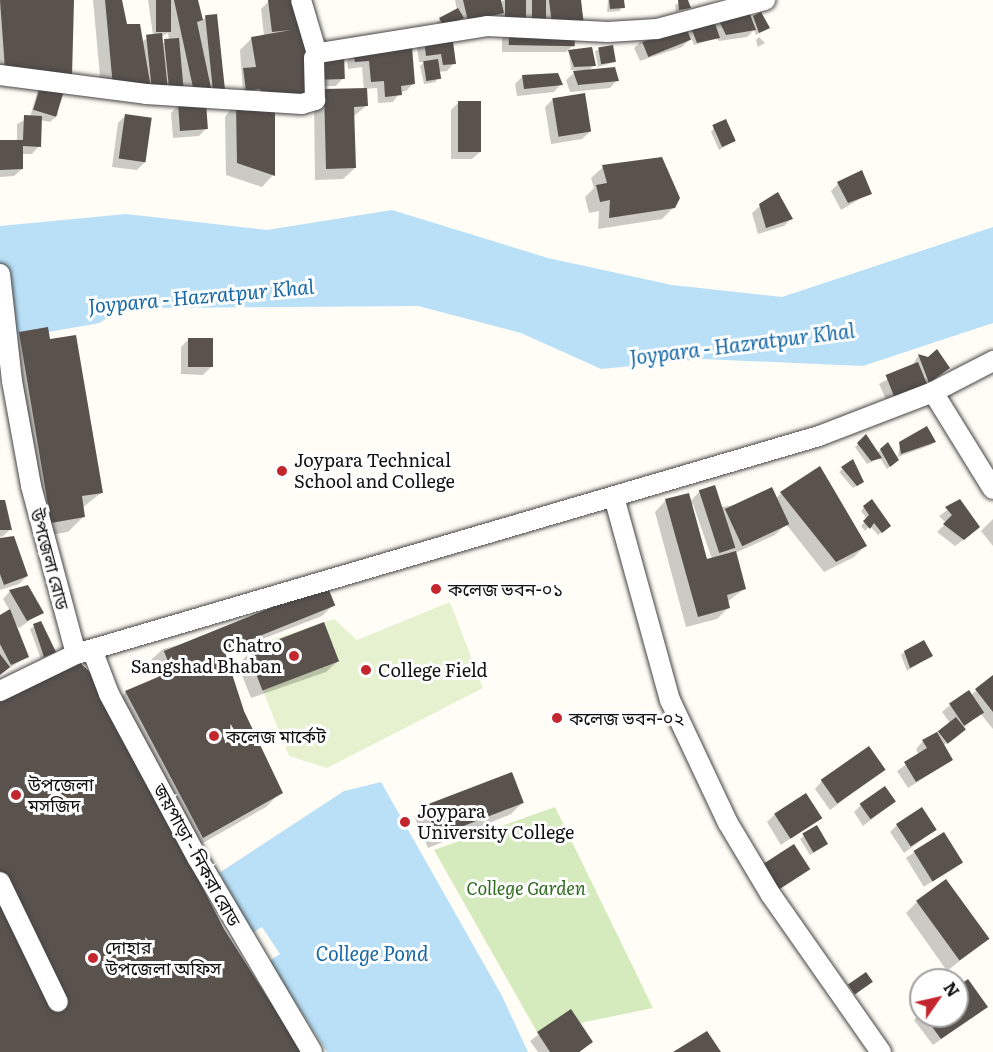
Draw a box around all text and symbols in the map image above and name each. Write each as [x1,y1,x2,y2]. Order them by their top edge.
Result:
water label: Joypara - Hazratpur Khal [87,273,315,317]
water label: Joypara - Hazratpur Khal [628,317,856,369]
place label: Joypara Technical School and College [294,450,455,492]
marker: Joypara Technical School and College [275,464,289,478]
street label: উপজেলা রোড [26,506,74,612]
place label: কলেজ ভবন-০১ [448,578,563,600]
marker: কলেজ ভবন-০১ [429,582,443,596]
place label: Chatro Sangshad Bhaban [131,635,282,678]
marker: Chatro Sangshad Bhaban [287,649,301,663]
place label: College Field [378,659,488,681]
marker: College Field [359,663,373,677]
place label: কলেজ ভবন-০২ [569,707,684,729]
marker: কলেজ ভবন-০২ [550,711,564,725]
place label: কলেজ মার্কেট [226,725,326,747]
marker: কলেজ মার্কেট [207,729,221,743]
place label: উপজেলা মসজিদ [28,774,94,816]
street label: জয়পাড়া - নিকরা রোড [149,780,245,930]
marker: উপজেলা মসজিদ [9,788,23,802]
place label: Joypara University College [417,801,574,844]
marker: Joypara University College [398,815,412,829]
park label: College Garden [466,877,586,899]
place label: দোহার উপজেলা অফিস [105,937,221,980]
water label: College Pond [316,940,428,964]
marker: দোহার উপজেলা অফিস [86,951,100,965]
north arrow [909,968,969,1028]
text: N [939,977,966,1001]

